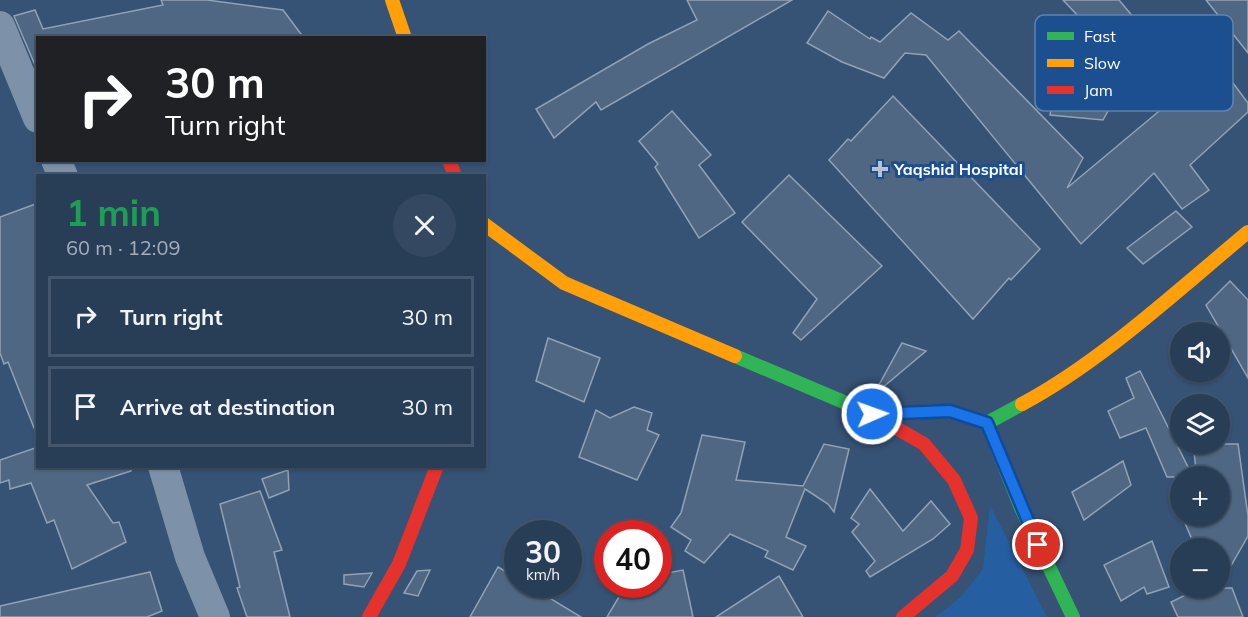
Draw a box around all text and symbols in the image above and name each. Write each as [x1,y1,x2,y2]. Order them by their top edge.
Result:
legend [1035,15,1233,111]
text: Fast [1084,26,1116,46]
text: Slow [1084,53,1121,73]
text: 30 m [165,56,265,109]
icon: right [66,60,144,138]
text: Jam [1084,80,1113,100]
text: Turn right [165,108,285,142]
place label: Yaqshid Hospital [893,159,1023,179]
marker: Yaqshid Hospital [871,160,889,178]
text: 1 min [66,190,161,235]
button: close [393,194,456,257]
text: 60 m · 12:09 [66,235,180,260]
icon: right [69,300,102,333]
text: Turn right [120,303,223,331]
text: 30 m [402,303,453,331]
map controls [1170,322,1230,598]
button: sound [1170,322,1230,382]
position arrow [840,382,904,446]
icon: arrive [69,390,102,423]
text: Arrive at destination [120,393,335,421]
text: 30 m [402,393,453,421]
button: layers [1170,394,1230,454]
button: + [1170,466,1230,526]
pin [1012,519,1063,570]
speed limit sign: 40 [594,520,672,598]
icon: arrive [1021,528,1054,561]
text: 30 [525,533,561,571]
button: − [1170,538,1230,598]
text: km/h [526,565,560,584]

